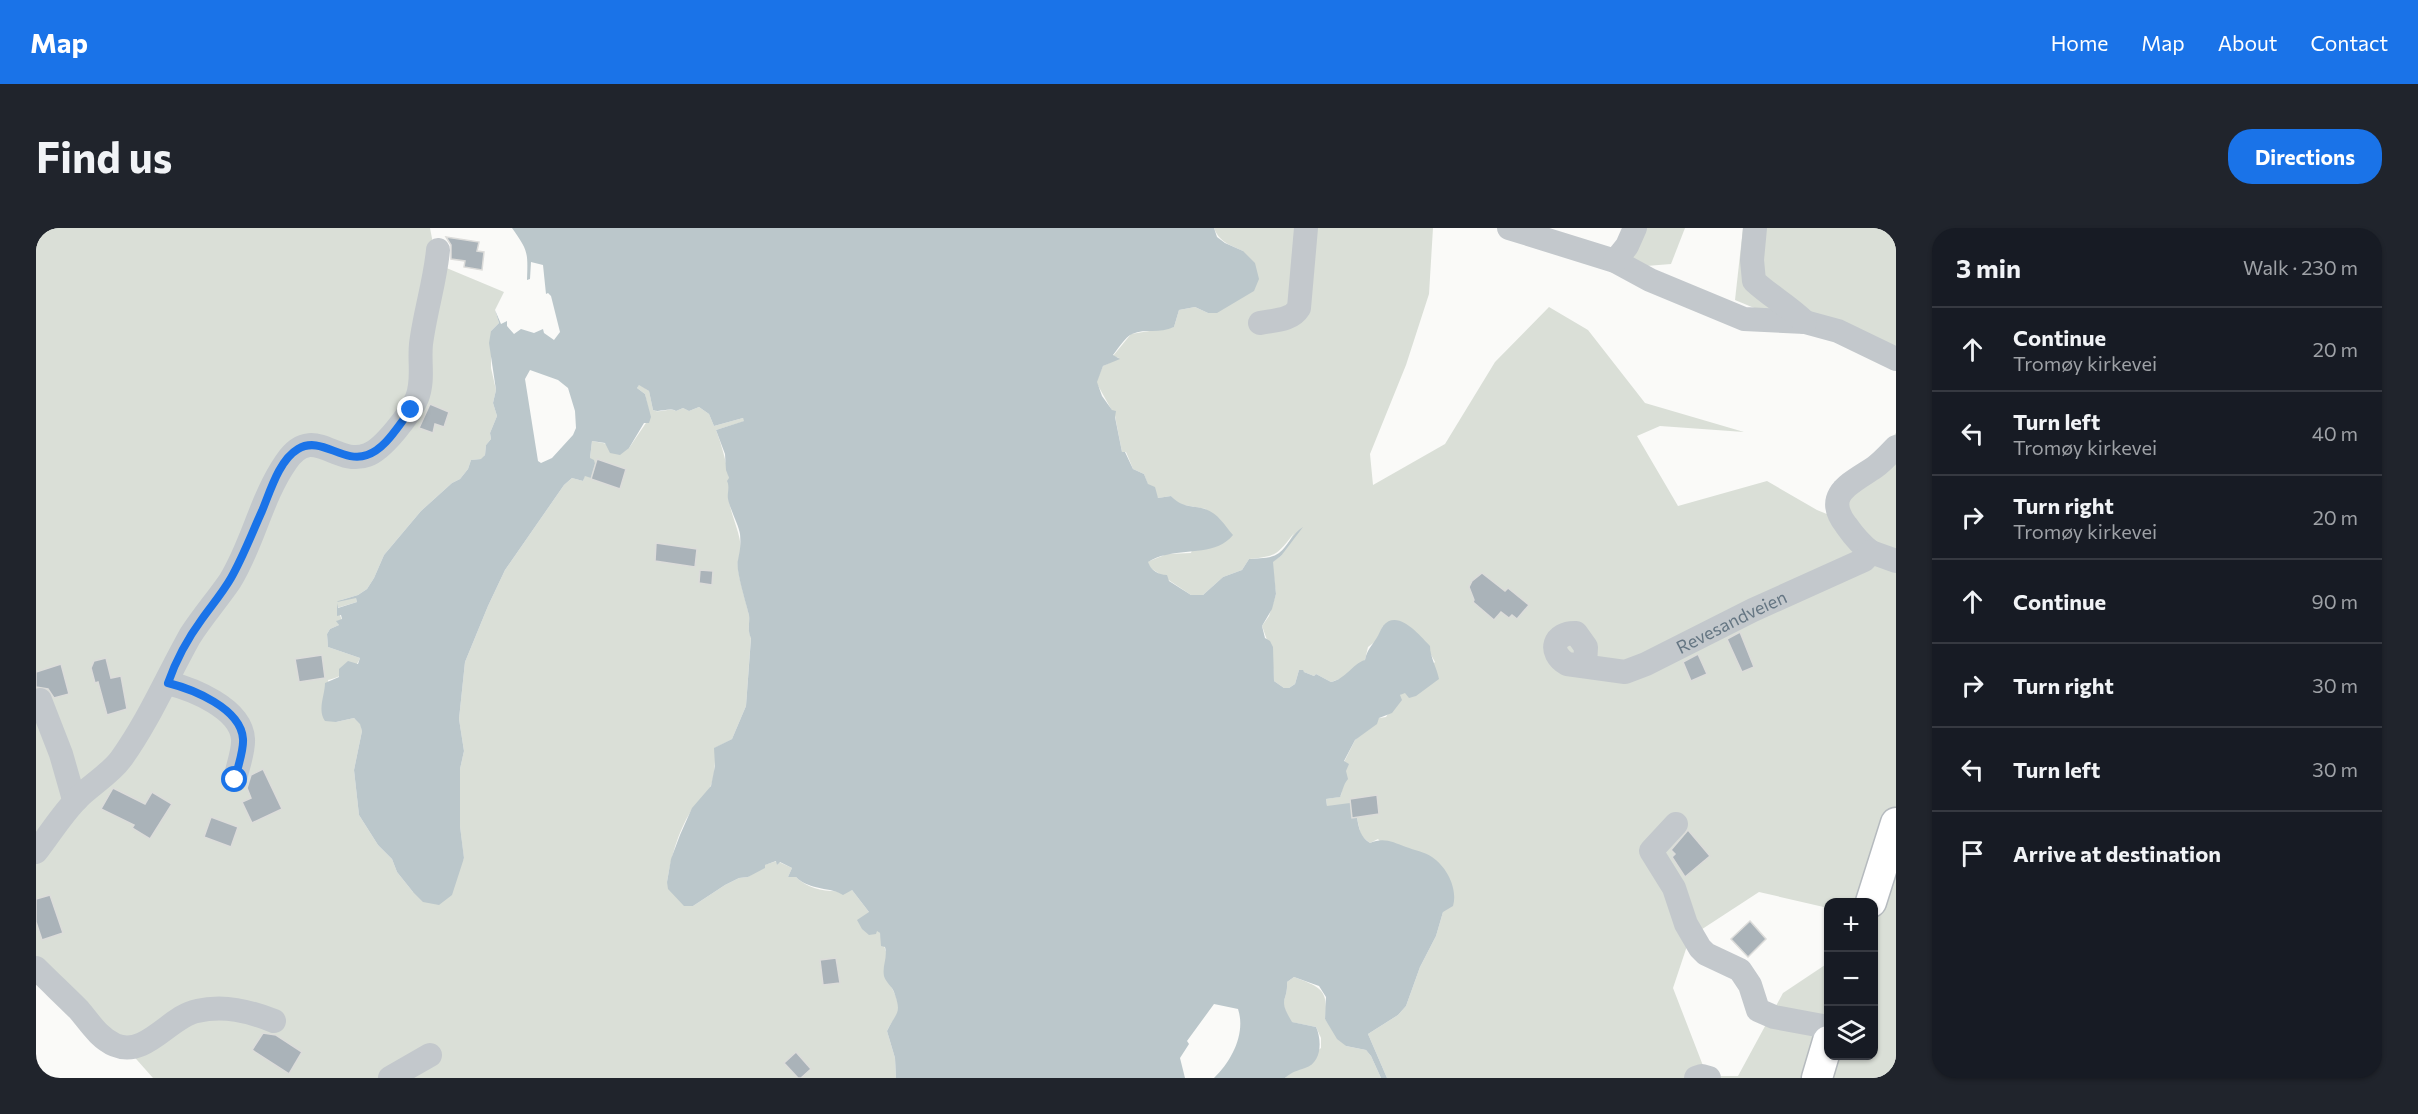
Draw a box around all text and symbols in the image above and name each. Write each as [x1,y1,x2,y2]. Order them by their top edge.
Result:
text: Map [30,25,88,59]
text: Home [2051,30,2108,55]
text: Map [2141,30,2185,55]
text: About [2218,30,2277,55]
text: Contact [2310,30,2388,55]
button: Directions [2228,129,2382,184]
text: Find us [36,130,172,182]
text: 3 min [1956,252,2021,283]
text: Walk · 230 m [2243,255,2358,279]
text: Continue [2013,324,2106,351]
icon: ahead [1956,333,1989,366]
text: 20 m [2313,337,2358,361]
text: Tromøy kirkevei [2013,351,2157,375]
route end [397,396,423,422]
text: Turn left [2013,408,2100,435]
icon: left [1956,417,1989,450]
text: 40 m [2312,421,2358,445]
text: Tromøy kirkevei [2013,435,2157,459]
text: Turn right [2013,492,2114,519]
icon: right [1956,501,1989,534]
text: 20 m [2313,505,2358,529]
text: Tromøy kirkevei [2013,519,2157,543]
street label: Revesandveien [1672,585,1790,658]
icon: ahead [1956,585,1989,618]
text: Continue [2013,588,2106,615]
text: 90 m [2312,589,2358,613]
icon: right [1956,669,1989,702]
text: Turn right [2013,672,2114,699]
text: 30 m [2312,673,2358,697]
icon: left [1956,753,1989,786]
text: Turn left [2013,756,2100,783]
text: 30 m [2312,757,2358,781]
route start [221,766,247,792]
icon: arrive [1956,837,1989,870]
text: Arrive at destination [2013,840,2221,867]
map controls [1824,898,1878,1060]
button: + [1824,898,1878,952]
button: − [1824,952,1878,1006]
button: layers [1824,1006,1878,1060]

